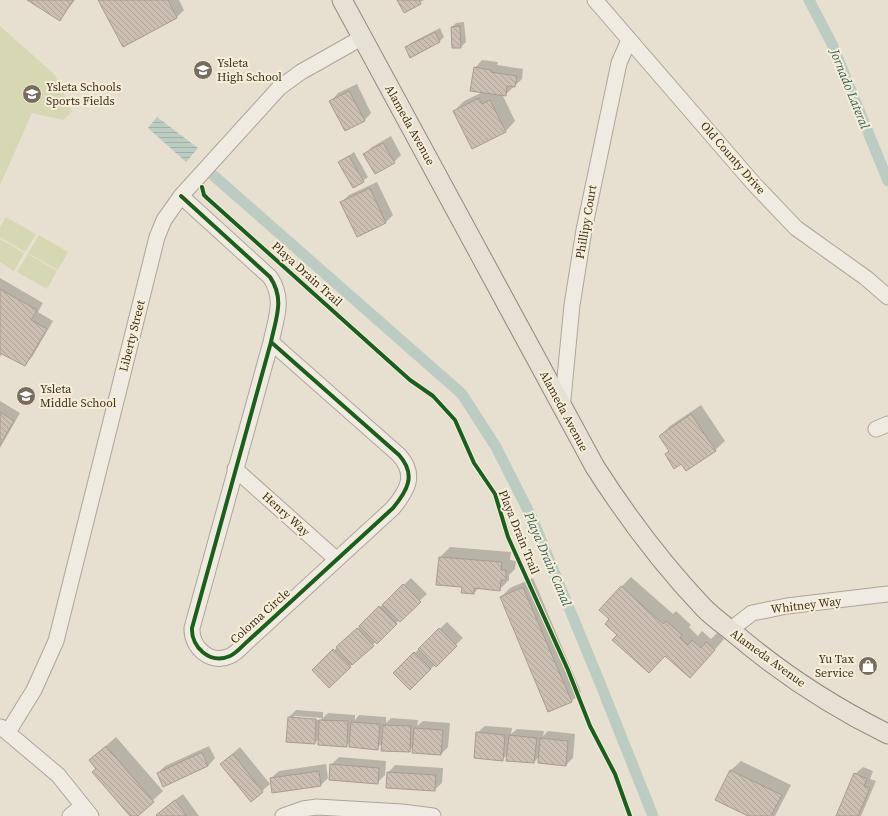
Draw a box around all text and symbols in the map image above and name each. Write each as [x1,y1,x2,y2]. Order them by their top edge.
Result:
water label: Jornado Lateral [826,45,874,132]
place label: Ysleta High School [217,55,282,85]
school or university icon: Ysleta High School [192,59,214,81]
place label: Ysleta Schools Sports Fields [46,79,121,109]
street label: Alameda Avenue [381,82,439,168]
school or university icon: Ysleta Schools Sports Fields [21,83,43,105]
street label: Old County Drive [697,118,769,198]
street label: Phillipy Court [572,184,600,260]
street label: Playa Drain Trail [268,238,346,310]
street label: Liberty Street [115,299,149,373]
street label: Alameda Avenue [536,368,592,454]
place label: Ysleta Middle School [40,381,117,411]
school or university icon: Ysleta Middle School [15,385,37,407]
street label: Henry Way [259,488,314,540]
street label: Playa Drain Trail [495,488,543,577]
water label: Playa Drain Canal [520,509,576,609]
street label: Coloma Circle [227,585,293,647]
street label: Whitney Way [770,593,843,617]
street label: Alameda Avenue [727,625,809,691]
place label: Yu Tax Service [815,651,855,681]
shop icon: Yu Tax Service [857,655,879,677]

